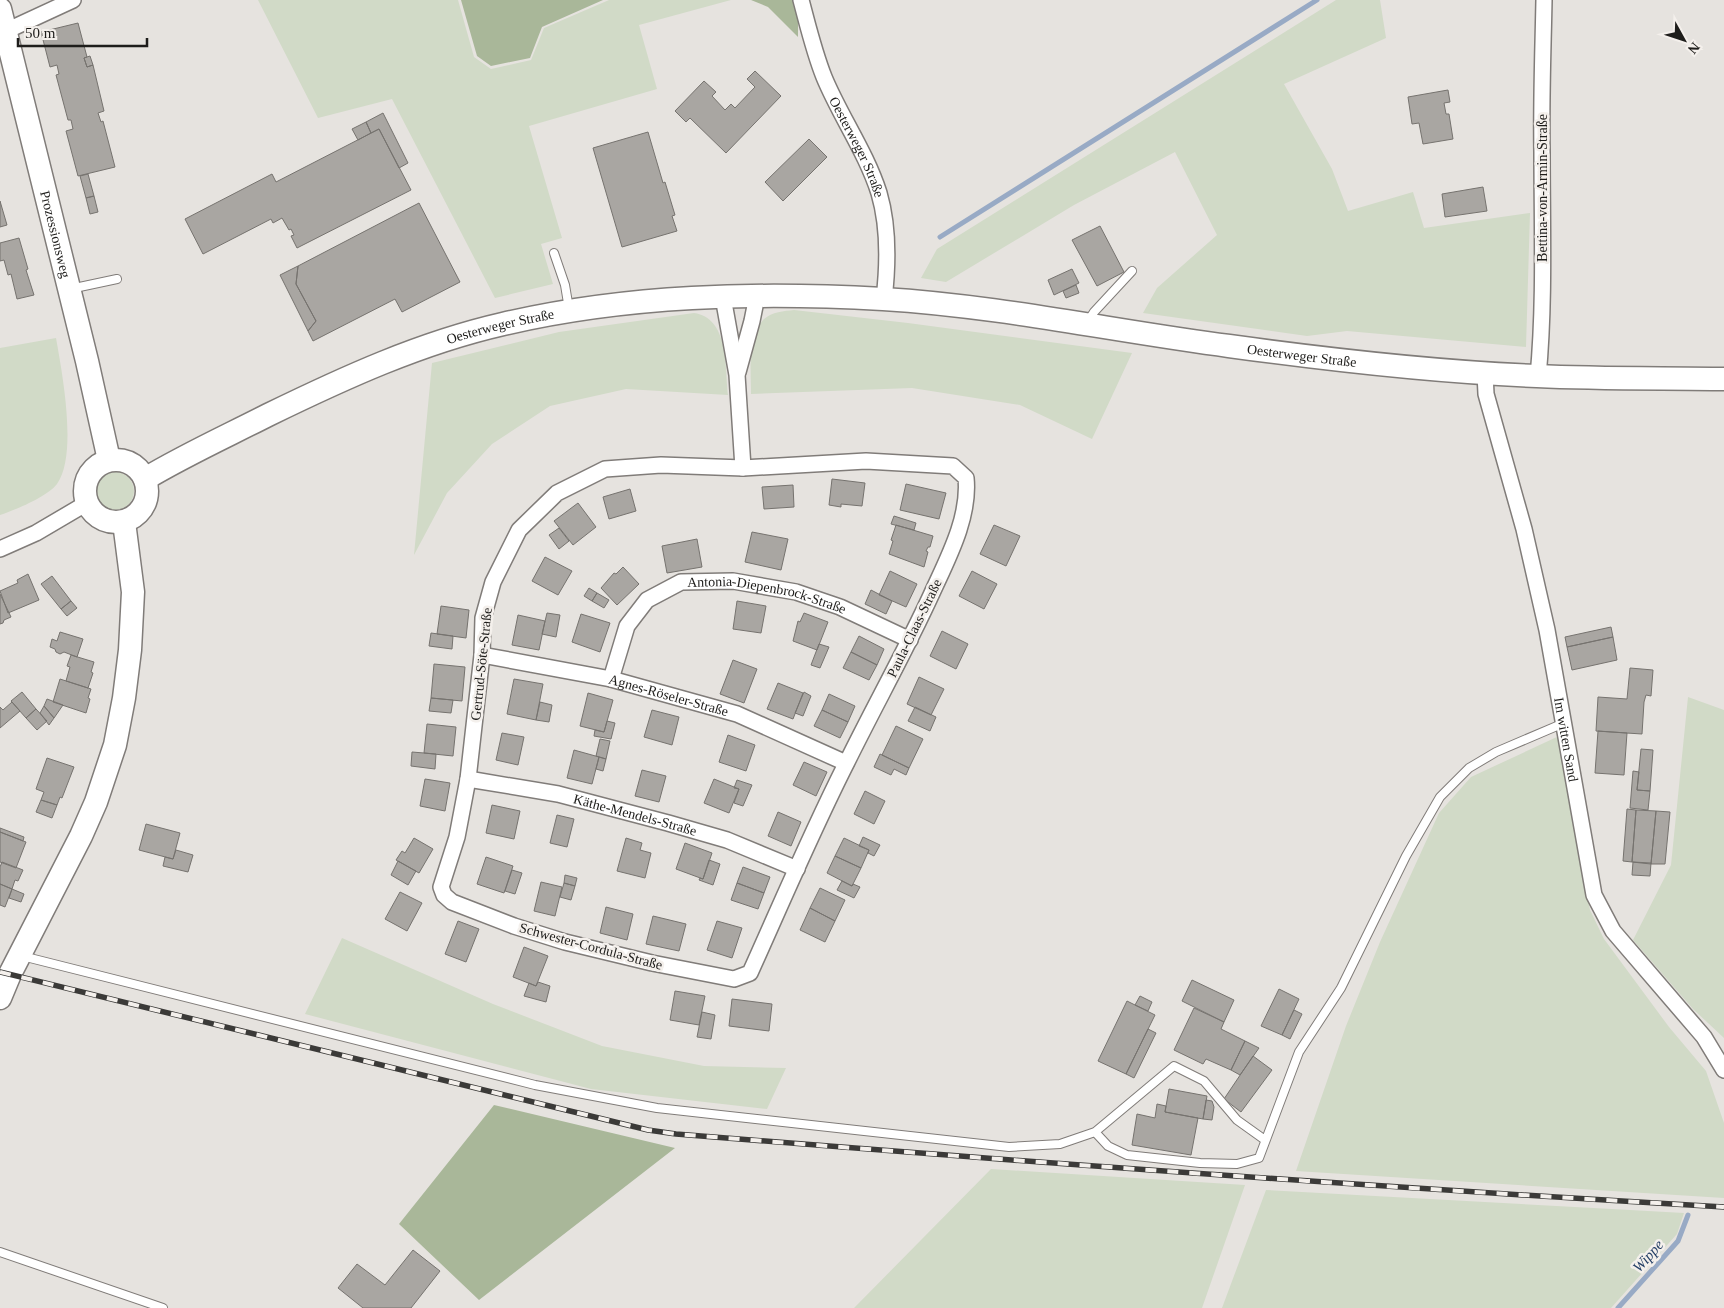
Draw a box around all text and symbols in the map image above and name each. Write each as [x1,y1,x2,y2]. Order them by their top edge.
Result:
scale bar [18,15,146,47]
north arrow [1659,15,1709,65]
text: 50 m [25,25,56,41]
text: N [1685,39,1703,57]
street label: Oesterweger Straße [826,94,887,199]
street label: Bettina-von-Armin-Straße [1535,114,1550,262]
street label: Prozessionsweg [37,189,73,280]
street label: Oesterweger Straße [445,307,555,347]
street label: Oesterweger Straße [1246,342,1357,370]
street label: Antonia-Diepenbrock-Straße [687,574,849,617]
street label: Paula-Claas-Straße [884,577,945,680]
street label: Gertrud-Söte-Straße [468,607,495,721]
street label: Agnes-Röseler-Straße [607,672,730,719]
street label: Im witten Sand [1551,696,1581,783]
street label: Käthe-Mendels-Straße [572,791,698,839]
street label: Schwester-Cordula-Straße [518,920,664,973]
water label: Wippe [1630,1236,1667,1275]

